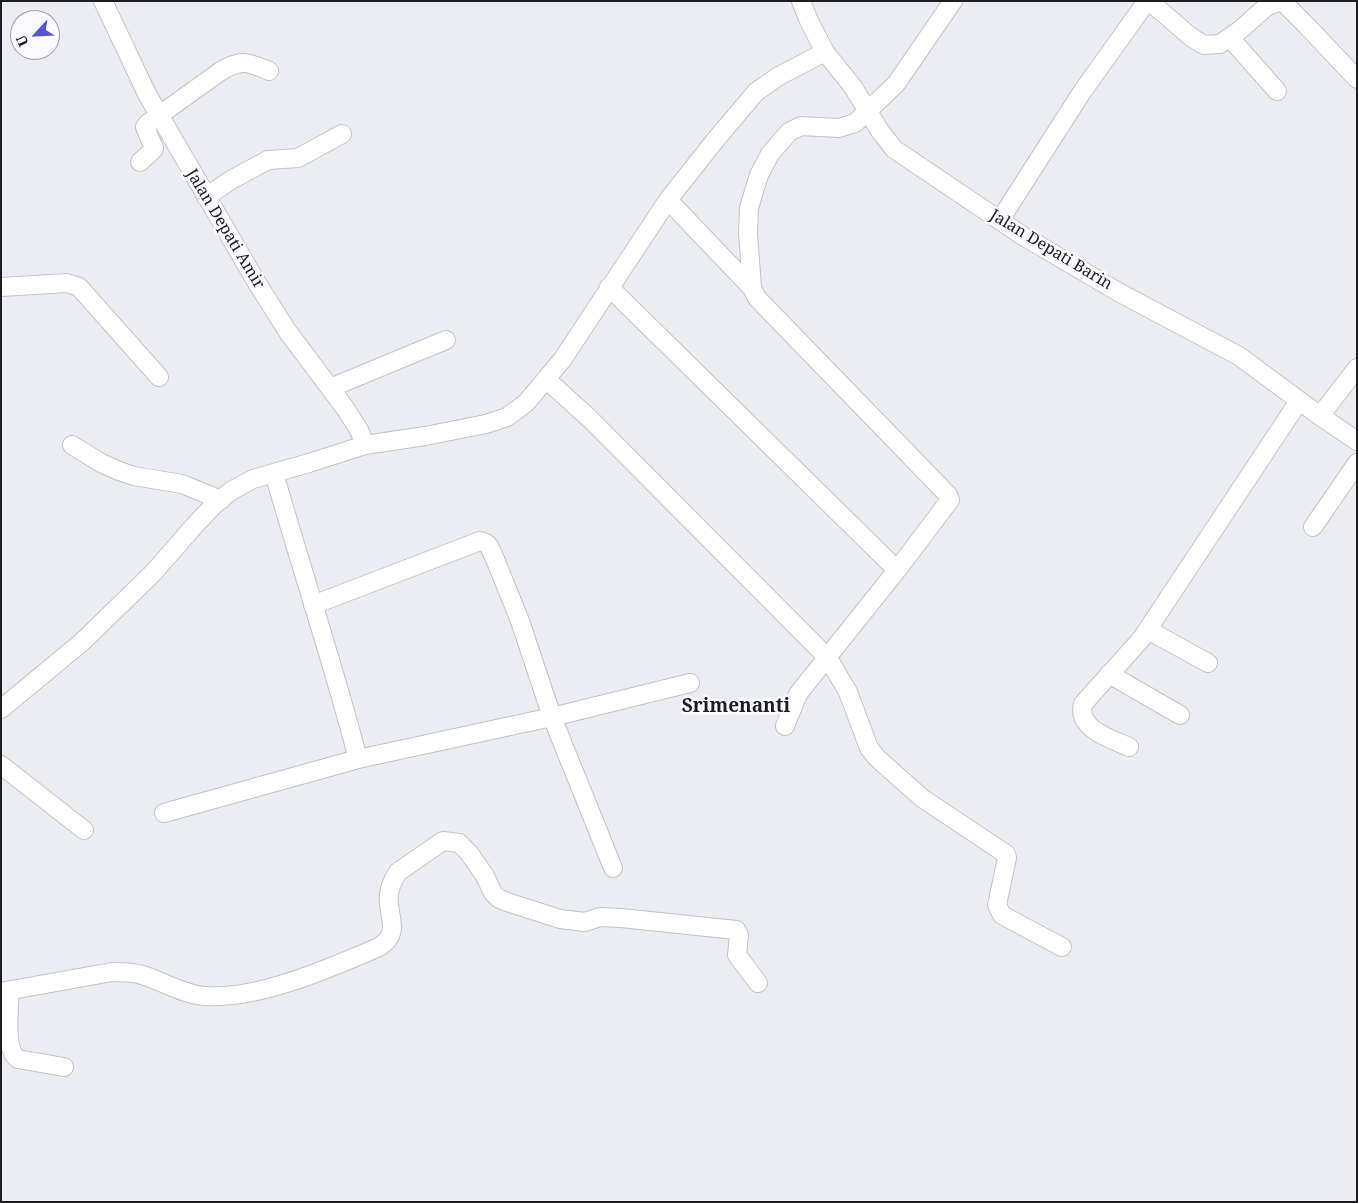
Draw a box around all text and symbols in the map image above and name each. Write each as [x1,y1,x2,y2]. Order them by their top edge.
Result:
north arrow [10,10,60,60]
text: U [11,32,33,50]
street label: Jalan Depati Amir [182,166,268,292]
street label: Jalan Depati Barin [986,206,1116,294]
district label: Srimenanti [682,696,790,718]

